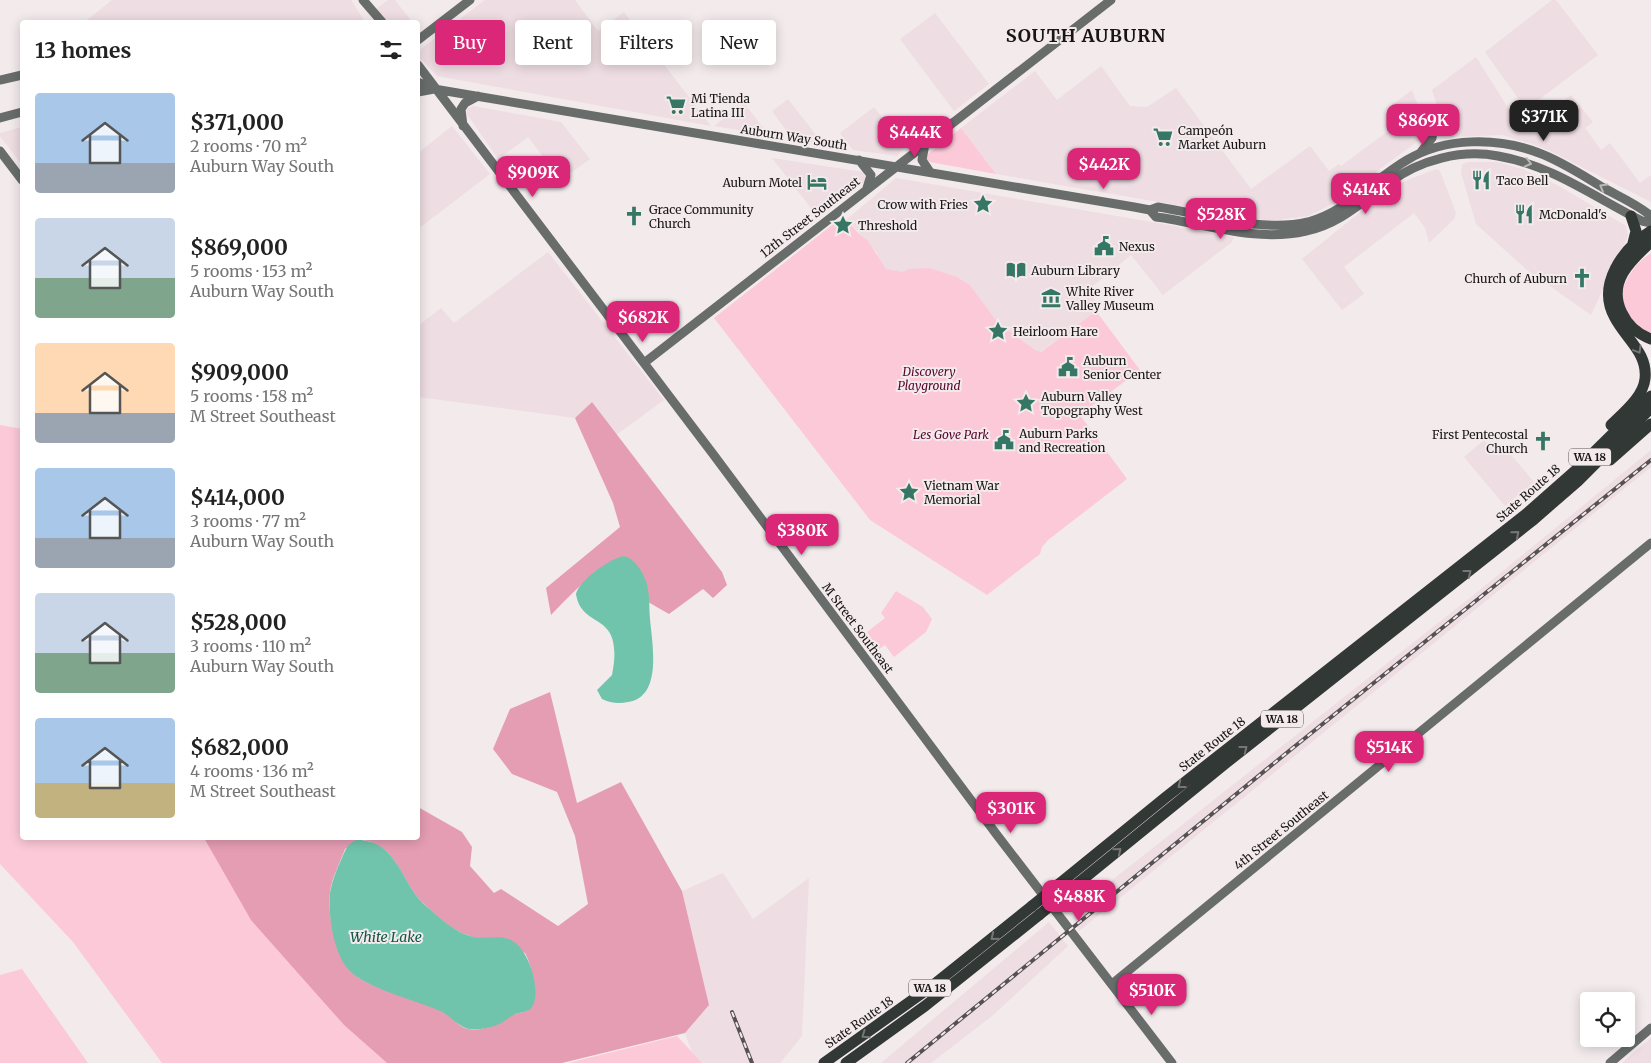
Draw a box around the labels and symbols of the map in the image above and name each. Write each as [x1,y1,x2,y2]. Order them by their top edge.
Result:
district label: SOUTH AUBURN [1006,24,1166,47]
place label: Mi Tienda Latina III [691,91,750,120]
supermarket icon: Mi Tienda Latina III [665,94,687,116]
pin: $371K [1509,100,1579,142]
pin: $869K [1388,104,1458,146]
pin: $444K [880,116,950,158]
street label: Auburn Way South [738,121,849,153]
place label: Campeón Market Auburn [1178,123,1266,152]
supermarket icon: Campeón Market Auburn [1152,126,1174,148]
pin: $442K [1069,148,1139,190]
pin: $909K [498,156,568,198]
one-way arrow [1524,157,1533,168]
restaurant icon: Taco Bell [1470,169,1492,191]
hotel icon: Auburn Motel [806,171,828,193]
pin: $414K [1331,172,1401,215]
street label: 12th Street Southeast [757,173,863,261]
place label: Taco Bell [1496,173,1549,188]
place label: Auburn Motel [721,175,802,190]
one-way arrow [1599,183,1608,193]
place icon: Crow with Fries [972,193,994,215]
place label: Crow with Fries [877,197,968,212]
pin: $528K [1186,198,1256,240]
place label: Grace Community Church [649,202,753,231]
restaurant icon: McDonald's [1513,203,1535,225]
church icon: Grace Community Church [623,205,645,227]
place label: McDonald's [1539,207,1607,222]
place icon: Threshold [832,214,854,236]
place label: Threshold [858,218,917,233]
public building icon: Nexus [1093,235,1115,257]
place label: Nexus [1119,239,1155,254]
library icon: Auburn Library [1005,259,1027,281]
place label: Auburn Library [1030,263,1120,278]
church icon: Church of Auburn [1571,267,1593,289]
place label: Church of Auburn [1464,271,1567,286]
place label: White River Valley Museum [1065,284,1154,313]
museum icon: White River Valley Museum [1040,287,1062,309]
pin: $682K [608,300,678,343]
place icon: Heirloom Hare [987,320,1009,342]
place label: Heirloom Hare [1013,324,1098,339]
one-way arrow [1631,345,1641,354]
place label: Auburn Senior Center [1082,353,1162,382]
public building icon: Auburn Senior Center [1057,356,1079,378]
park label: Discovery Playground [897,364,961,393]
place label: Auburn Valley Topography West [1040,389,1143,418]
place icon: Auburn Valley Topography West [1015,392,1037,414]
place label: Auburn Parks and Recreation [1018,426,1106,455]
park label: Les Gove Park [913,427,989,442]
place label: First Pentecostal Church [1432,427,1528,456]
public building icon: Auburn Parks and Recreation [993,429,1015,451]
church icon: First Pentecostal Church [1532,430,1554,452]
road number: WA 18 [1569,448,1611,466]
street label: State Route 18 [1493,461,1563,525]
place label: Vietnam War Memorial [923,478,1000,507]
place icon: Vietnam War Memorial [898,481,920,503]
pin: $380K [767,514,837,556]
one-way arrow [1511,531,1520,540]
one-way arrow [1462,570,1471,578]
street label: M Street Southeast [819,580,897,676]
road number: WA 18 [1261,711,1303,728]
street label: State Route 18 [1176,713,1248,775]
pin: $514K [1354,730,1424,773]
one-way arrow [1238,746,1247,754]
one-way arrow [1178,780,1187,788]
street label: 4th Street Southeast [1231,787,1332,873]
pin: $301K [976,792,1046,834]
one-way arrow [1112,848,1121,857]
pin: $488K [1044,880,1114,922]
water label: White Lake [350,928,422,946]
one-way arrow [991,931,1000,939]
pin: $510K [1117,974,1187,1016]
road number: WA 18 [909,980,951,996]
street label: State Route 18 [822,993,896,1051]
one-way arrow [861,1029,871,1038]

